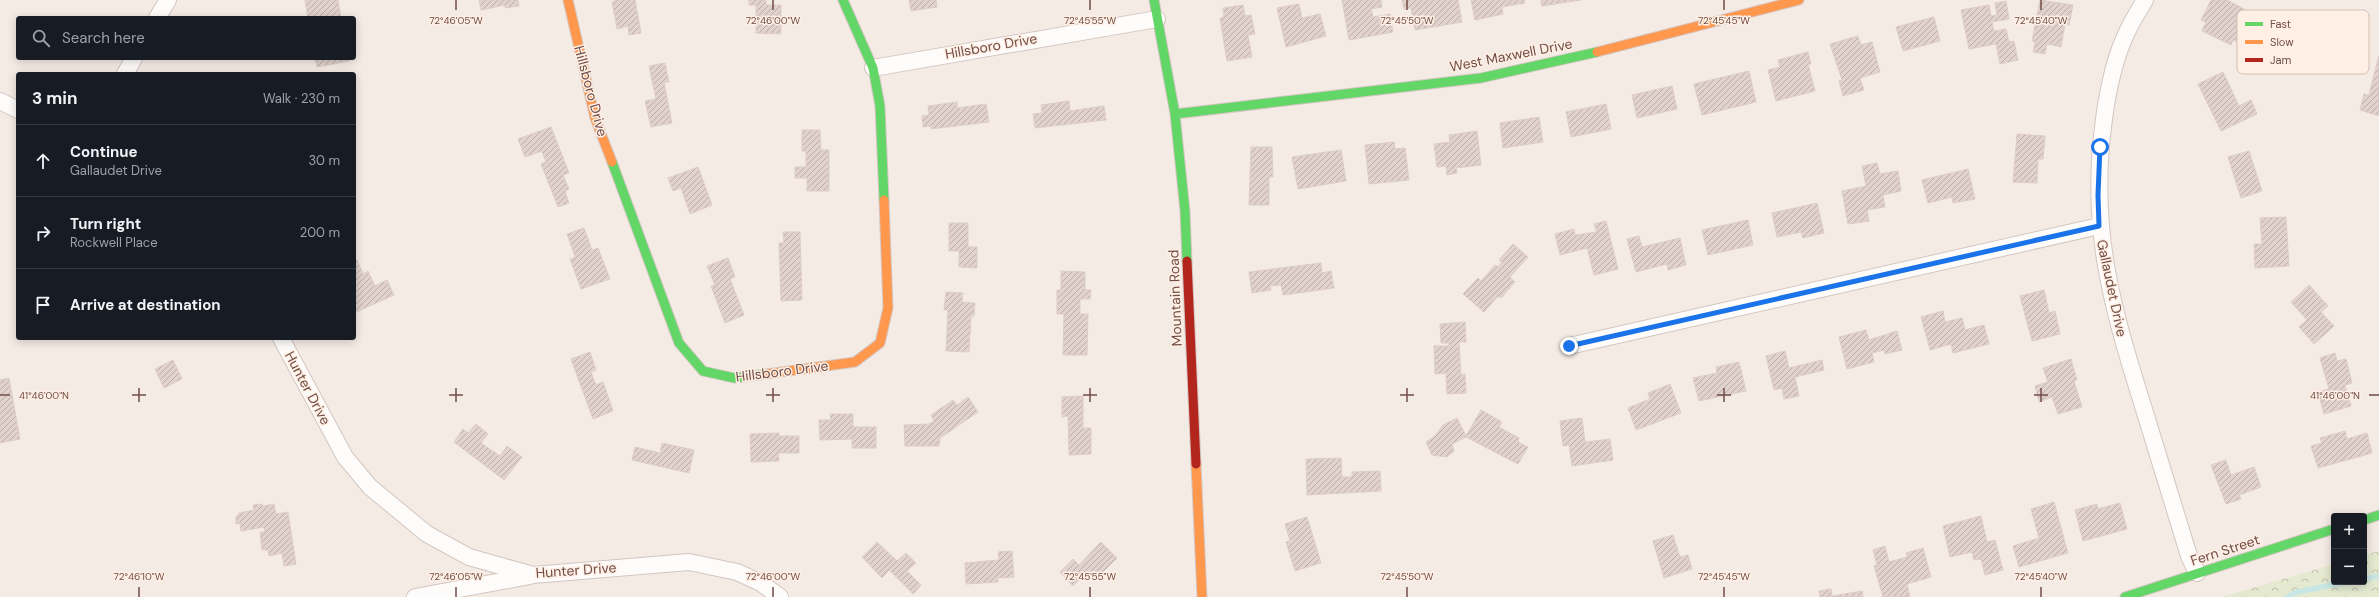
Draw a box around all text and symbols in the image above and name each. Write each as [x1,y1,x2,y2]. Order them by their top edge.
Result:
legend [2237,10,2369,74]
text: 72°46'05"W [429,14,483,27]
text: 72°46'00"W [746,14,801,27]
text: 72°45'55"W [1064,14,1116,27]
text: 72°45'50"W [1380,14,1434,27]
text: 72°45'45"W [1698,14,1750,27]
text: 72°45'40"W [2015,14,2068,27]
search box [16,16,356,60]
text: Fast [2270,17,2291,31]
icon: search [30,27,52,49]
text: Search here [62,28,145,48]
street label: Hillsboro Drive [943,29,1039,63]
street label: West Maxwell Drive [1448,34,1574,76]
text: Slow [2270,35,2294,49]
street label: Hillsboro Drive [570,44,612,138]
text: Jam [2270,53,2291,67]
text: 3 min [32,87,77,109]
text: Walk · 230 m [263,90,340,107]
route start [2091,138,2109,156]
text: Continue [70,142,138,162]
icon: ahead [32,150,54,172]
text: 30 m [308,152,340,169]
text: Gallaudet Drive [70,162,162,179]
text: Turn right [70,214,141,234]
icon: right [32,222,54,244]
text: 200 m [300,224,340,241]
text: Rockwell Place [70,234,158,251]
street label: Gallaudet Drive [2093,238,2131,338]
street label: Mountain Road [1164,249,1186,347]
icon: arrive [32,294,54,316]
text: Arrive at destination [70,295,221,315]
route end [1560,337,1578,355]
street label: Hunter Drive [281,348,335,428]
street label: Hillsboro Drive [735,356,829,386]
text: 41°46'00"N [19,389,69,402]
text: 41°46'00"N [2310,389,2360,402]
map controls [2331,513,2367,585]
button: + [2331,513,2367,549]
street label: Fern Street [2188,530,2262,570]
button: − [2331,549,2367,585]
street label: Hunter Drive [535,558,617,582]
text: 72°46'10"W [114,570,165,583]
text: 72°46'05"W [429,570,483,583]
text: 72°46'00"W [746,570,801,583]
text: 72°45'55"W [1064,570,1116,583]
text: 72°45'50"W [1380,570,1434,583]
text: 72°45'45"W [1698,570,1750,583]
text: 72°45'40"W [2015,570,2068,583]

